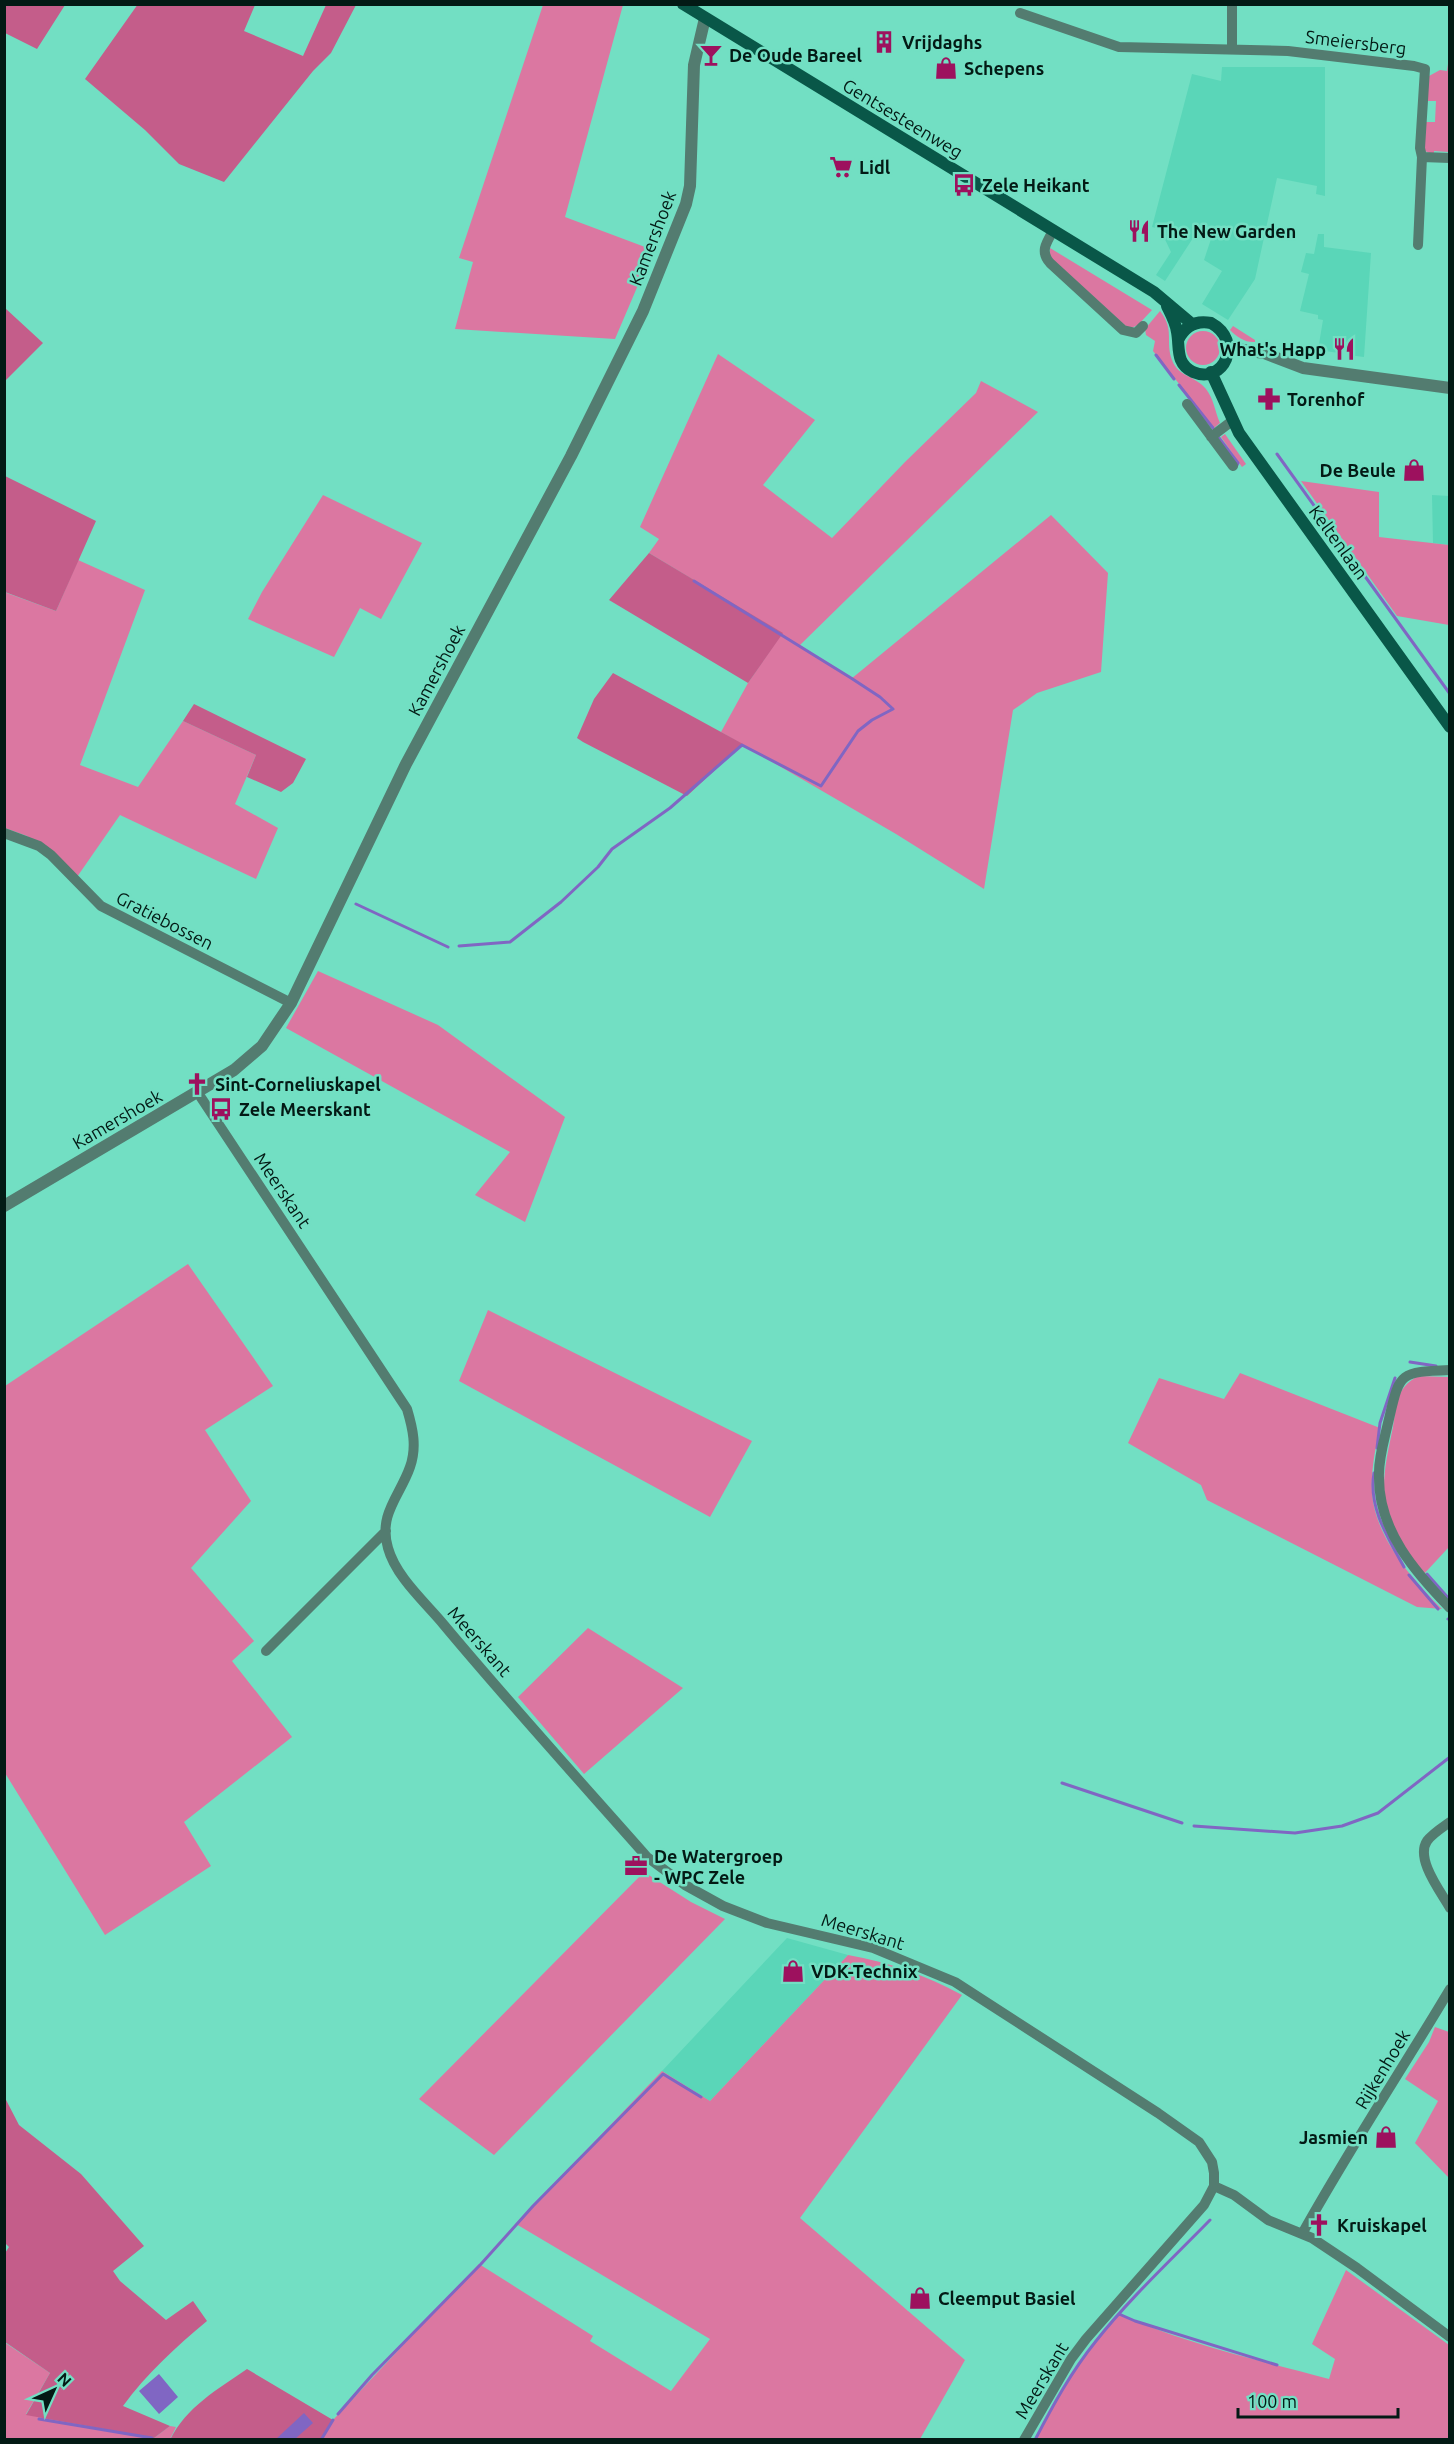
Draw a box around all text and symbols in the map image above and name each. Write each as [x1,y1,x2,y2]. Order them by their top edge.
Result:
street label: Smeiersberg [1304,26,1408,58]
building icon: Vrijdaghs [871,29,897,55]
place label: Vrijdaghs [902,32,982,52]
bar icon: De Oude Bareel [698,42,724,68]
place label: De Oude Bareel [729,45,863,65]
shop icon: Schepens [933,55,959,81]
place label: Schepens [964,58,1044,78]
street label: Gentsesteenweg [839,74,967,162]
supermarket icon: Lidl [828,154,854,180]
place label: Lidl [859,157,891,177]
bus stop icon: Zele Heikant [951,172,977,198]
place label: Zele Heikant [982,175,1090,195]
street label: Kamershoek [625,188,679,288]
restaurant icon: The New Garden [1126,218,1152,244]
place label: The New Garden [1157,221,1296,241]
restaurant icon: What's Happ [1331,336,1357,362]
place label: What's Happ [1219,339,1326,359]
pharmacy icon: Torenhof [1256,386,1282,412]
place label: Torenhof [1287,389,1365,409]
shop icon: De Beule [1401,457,1427,483]
place label: De Beule [1320,460,1396,480]
street label: Keltenlaan [1306,501,1372,583]
street label: Kamershoek [404,621,468,719]
street label: Gratiebossen [113,887,217,953]
church icon: Sint-Corneliuskapel [184,1071,210,1097]
place label: Sint-Corneliuskapel [215,1074,381,1094]
street label: Kamershoek [69,1085,165,1153]
bus stop icon: Zele Meerskant [208,1096,234,1122]
place label: Zele Meerskant [239,1099,371,1119]
street label: Meerskant [251,1149,315,1231]
street label: Meerskant [444,1602,516,1680]
place label: De Watergroep - WPC Zele [654,1846,783,1887]
office icon: De Watergroep - WPC Zele [623,1853,649,1879]
street label: Meerskant [819,1909,907,1953]
shop icon: VDK-Technix [780,1958,806,1984]
place label: VDK-Technix [811,1961,918,1981]
street label: Rijkenhoek [1351,2026,1413,2112]
shop icon: Jasmien [1373,2124,1399,2150]
place label: Jasmien [1299,2127,1368,2147]
church icon: Kruiskapel [1306,2212,1332,2238]
place label: Kruiskapel [1337,2215,1427,2235]
shop icon: Cleemput Basiel [907,2285,933,2311]
place label: Cleemput Basiel [938,2288,1076,2308]
street label: Meerskant [1010,2338,1072,2422]
north arrow [24,2360,84,2420]
text: N [54,2369,75,2390]
scale bar [1238,2381,1398,2419]
text: 100 m [1247,2391,1297,2411]

